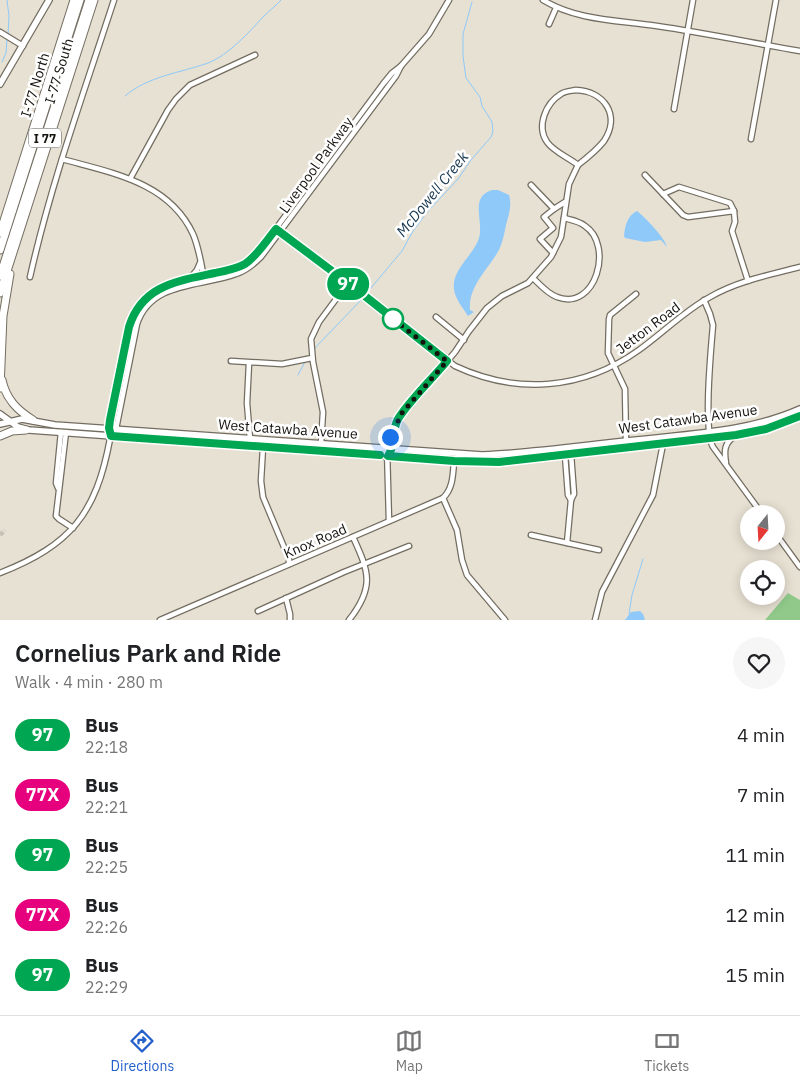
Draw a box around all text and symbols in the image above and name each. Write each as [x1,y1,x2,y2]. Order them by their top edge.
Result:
street label: I-77 South [41,36,77,106]
street label: I-77 North [17,50,53,120]
street label: Liverpool Parkway [275,113,357,217]
road number: I 77 [29,128,61,148]
water label: McDowell Creek [392,147,472,240]
line badge: 97 [326,268,370,300]
text: 97 [337,272,359,295]
street label: Jetton Road [612,298,684,358]
unlabelled marker [382,308,404,330]
street label: West Catawba Avenue [618,400,759,438]
street label: West Catawba Avenue [218,415,359,443]
your location [378,425,403,450]
north arrow [740,505,785,550]
map controls [740,505,785,605]
street label: Knox Road [281,520,349,562]
button: locate [740,560,785,605]
text: Cornelius Park and Ride [15,637,281,669]
button: heart [733,637,785,689]
text: Walk · 4 min · 280 m [15,672,163,692]
text: Bus [85,713,119,737]
text: 97 [32,723,53,746]
text: 4 min [737,723,785,747]
text: 22:18 [85,737,128,757]
text: Bus [85,773,119,797]
text: 77X [26,783,59,806]
text: 7 min [737,783,785,807]
text: 22:21 [85,797,128,817]
text: Bus [85,833,119,857]
text: 97 [32,843,53,866]
text: 11 min [726,843,785,867]
text: 22:25 [85,857,128,877]
text: Bus [85,893,119,917]
text: 77X [26,903,59,926]
text: 12 min [726,903,785,927]
text: 22:26 [85,917,128,937]
text: Bus [85,953,119,977]
text: 97 [32,963,53,986]
text: 15 min [726,963,785,987]
text: 22:29 [85,977,128,997]
tab: Directions [111,1027,174,1075]
tab: Map [395,1027,423,1075]
tab: Tickets [644,1027,689,1075]

